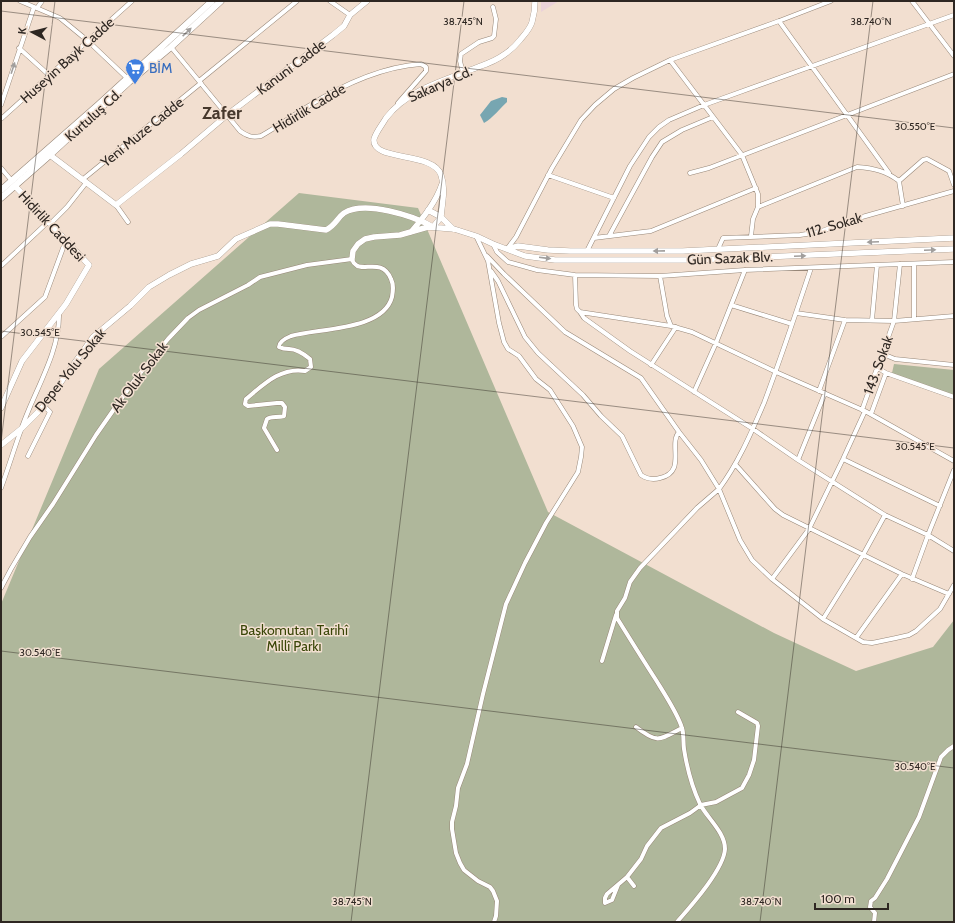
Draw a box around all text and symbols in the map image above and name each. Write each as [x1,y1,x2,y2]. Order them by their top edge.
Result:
north arrow [12,12,52,52]
street label: Huseyin Bayk Cadde [16,13,118,107]
text: 38.745°N [443,15,483,28]
text: 38.740°N [851,15,891,28]
text: K [15,26,29,35]
one-way arrow [182,28,192,37]
street label: Kanuni Cadde [253,35,329,99]
supermarket icon: BİM [124,57,146,85]
place label: BİM [149,59,172,77]
one-way arrow [10,62,16,74]
street label: Sakarya Cd. [405,62,475,106]
street label: Hidirlik Cadde [269,79,349,137]
street label: Kurtuluş Cd. [61,85,125,145]
street label: Yeni Muze Cadde [96,93,187,171]
district label: Zafer [202,102,242,124]
text: 30.550°E [895,120,936,133]
street label: Hidirlik Caddesi [15,187,89,265]
street label: 112. Sokak [804,208,865,242]
one-way arrow [867,239,879,246]
street label: Gün Sazak Blv. [687,247,773,268]
one-way arrow [924,247,937,253]
one-way arrow [652,248,665,254]
one-way arrow [794,252,806,259]
one-way arrow [538,255,551,261]
street label: Deper Yolu Sokak [31,324,110,416]
text: 30.545°E [20,326,60,339]
street label: 143. Sokak [859,332,897,397]
street label: Ak Oluk Sokak [107,338,172,416]
text: 30.545°E [895,440,935,453]
park label: Başkomutan Tarihî Millî Parkı [240,621,349,655]
text: 30.540°E [20,646,61,659]
text: 30.540°E [895,760,936,773]
scale bar [815,885,888,911]
text: 100 m [821,891,855,906]
text: 38.745°N [332,895,372,908]
text: 38.740°N [741,895,781,908]

